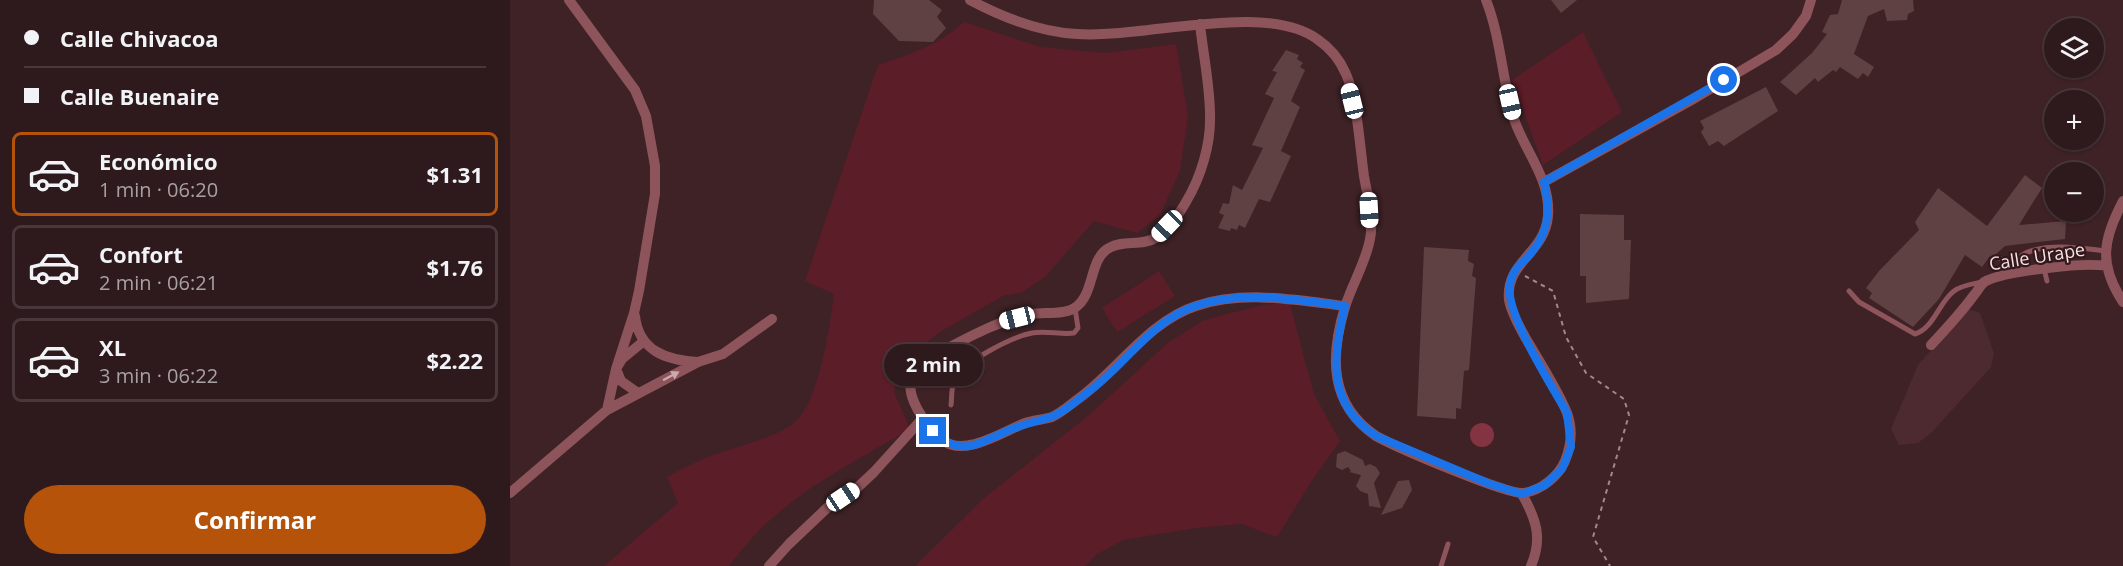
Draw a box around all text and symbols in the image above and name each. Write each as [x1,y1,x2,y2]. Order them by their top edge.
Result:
map controls [2044,18,2104,222]
button: layers [2044,18,2104,78]
text: Calle Chivacoa [60,23,219,53]
route start [1710,66,1737,93]
text: Calle Buenaire [60,81,219,111]
car [1339,81,1365,121]
car [1497,82,1523,122]
button: + [2044,90,2104,150]
text: Económico [99,146,218,176]
icon: car [27,147,81,201]
text: $1.31 [426,159,483,189]
button: − [2044,162,2104,222]
text: 1 min · 06:20 [99,176,218,203]
car [1359,192,1379,228]
car [1148,207,1186,245]
street label: Calle Urape [1987,237,2087,275]
text: Confort [99,239,183,269]
icon: car [27,240,81,294]
text: $1.76 [426,252,483,282]
text: 2 min · 06:21 [99,269,218,296]
car [997,305,1037,331]
text: XL [99,332,126,362]
icon: car [27,333,81,387]
callout: 2 min [884,344,982,386]
text: $2.22 [426,345,483,375]
text: 2 min [906,351,961,378]
text: 3 min · 06:22 [99,362,218,389]
one-way arrow [663,371,680,381]
route end [919,417,946,444]
car [823,479,863,515]
button: Confirmar [24,485,486,554]

